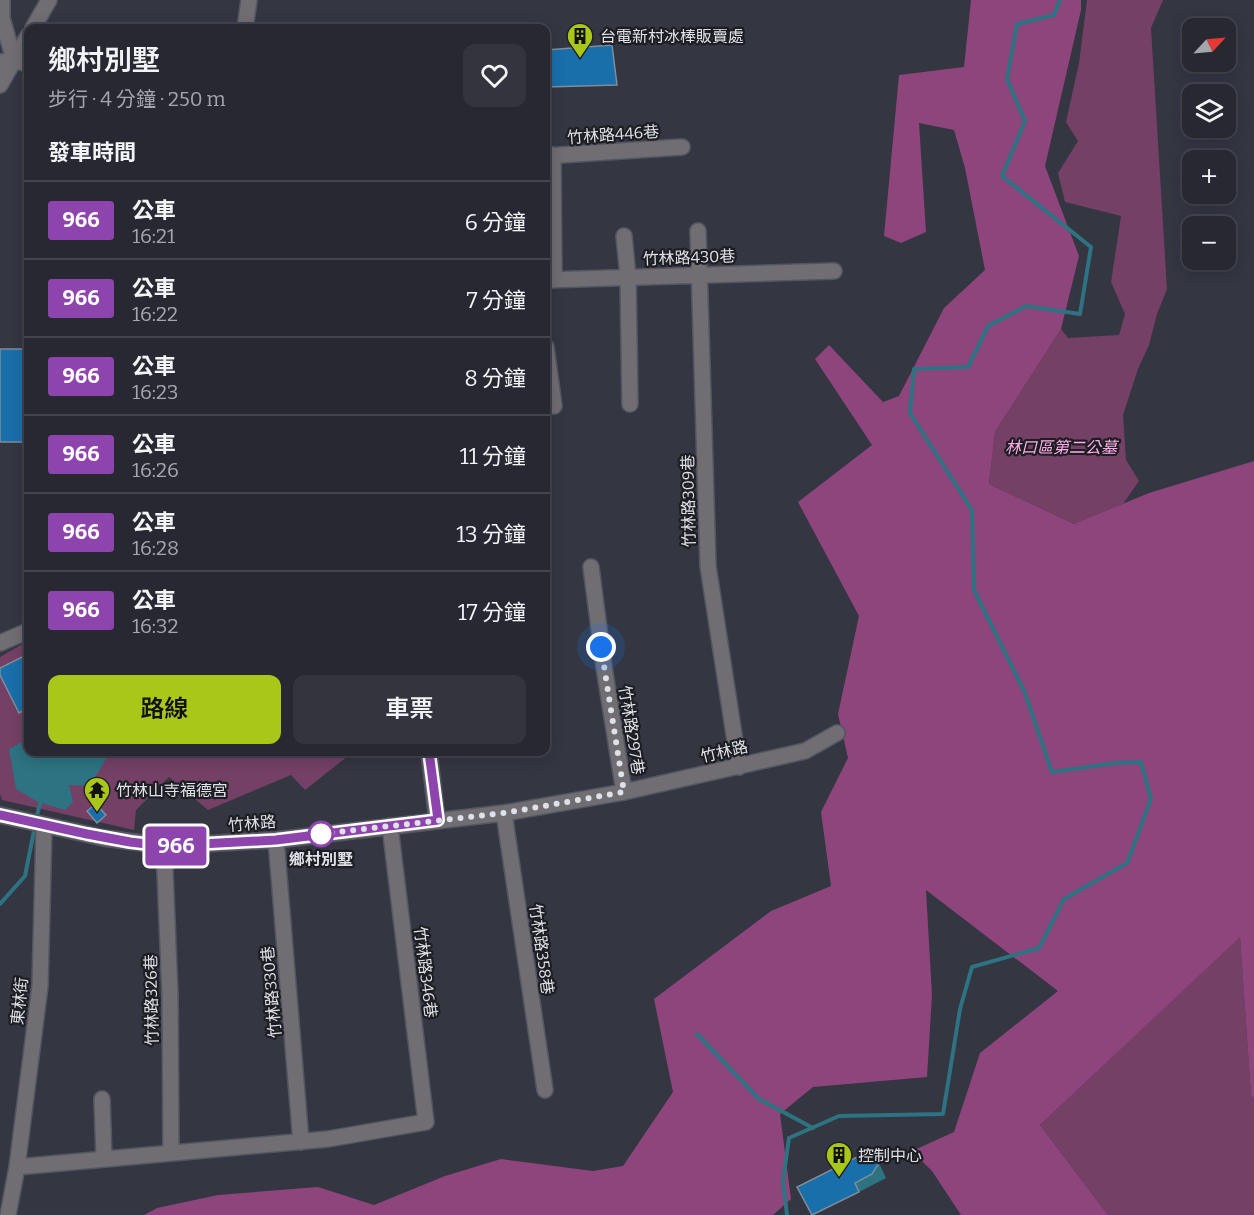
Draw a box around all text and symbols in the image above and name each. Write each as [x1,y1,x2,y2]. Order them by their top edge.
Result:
north arrow [1182,18,1236,72]
map controls [1182,18,1236,270]
building icon: 台電新村冰棒販賣處 [565,21,595,59]
place label: 台電新村冰棒販賣處 [600,27,744,46]
text: 鄉村別墅 [48,44,160,77]
button: heart [463,44,526,107]
button: layers [1182,84,1236,138]
text: 步行 · 4 分鐘 · 250 m [48,87,226,111]
street label: 竹林路446巷 [566,122,660,147]
text: 發車時間 [48,139,136,166]
button: + [1182,150,1236,204]
text: 公車 [132,197,176,224]
text: 966 [62,207,100,233]
text: 6 分鐘 [465,209,526,236]
button: − [1182,216,1236,270]
text: 16:21 [132,224,175,248]
street label: 竹林路430巷 [642,246,736,269]
text: 公車 [132,275,176,302]
text: 966 [62,285,100,311]
text: 7 分鐘 [467,287,526,314]
text: 16:22 [132,302,178,326]
text: 公車 [132,353,176,380]
text: 966 [62,363,100,389]
text: 8 分鐘 [464,365,526,392]
text: 16:23 [132,380,178,404]
text: 公車 [132,431,176,458]
park label: 林口區第二公墓 [1005,438,1120,457]
text: 966 [62,441,100,467]
text: 11 分鐘 [460,443,526,470]
street label: 竹林路309巷 [678,454,699,548]
text: 16:26 [132,458,179,482]
text: 公車 [132,509,176,536]
text: 966 [62,519,100,545]
text: 13 分鐘 [456,521,526,548]
text: 16:28 [132,536,179,560]
text: 公車 [132,587,176,614]
text: 966 [62,597,100,623]
text: 17 分鐘 [458,599,526,626]
text: 16:32 [132,614,178,638]
your location [586,632,616,662]
button: 路線 [48,675,281,744]
button: 車票 [293,675,526,744]
street label: 竹林路297巷 [615,684,648,776]
street label: 竹林路 [699,737,750,766]
temple icon: 竹林山寺福德宮 [82,775,112,813]
place label: 竹林山寺福德宮 [116,781,228,800]
street label: 竹林路 [227,812,277,835]
marker: 鄉村別墅 [308,821,334,847]
line badge: 966 [142,826,210,866]
text: 966 [157,833,195,859]
place label: 鄉村別墅 [289,850,353,869]
street label: 竹林路358巷 [526,903,557,996]
street label: 竹林路346巷 [410,925,441,1019]
street label: 竹林路330巷 [258,945,285,1039]
street label: 竹林路326巷 [141,954,162,1046]
street label: 東林街 [8,976,31,1026]
building icon: 控制中心 [824,1140,854,1178]
place label: 控制中心 [858,1146,922,1165]

